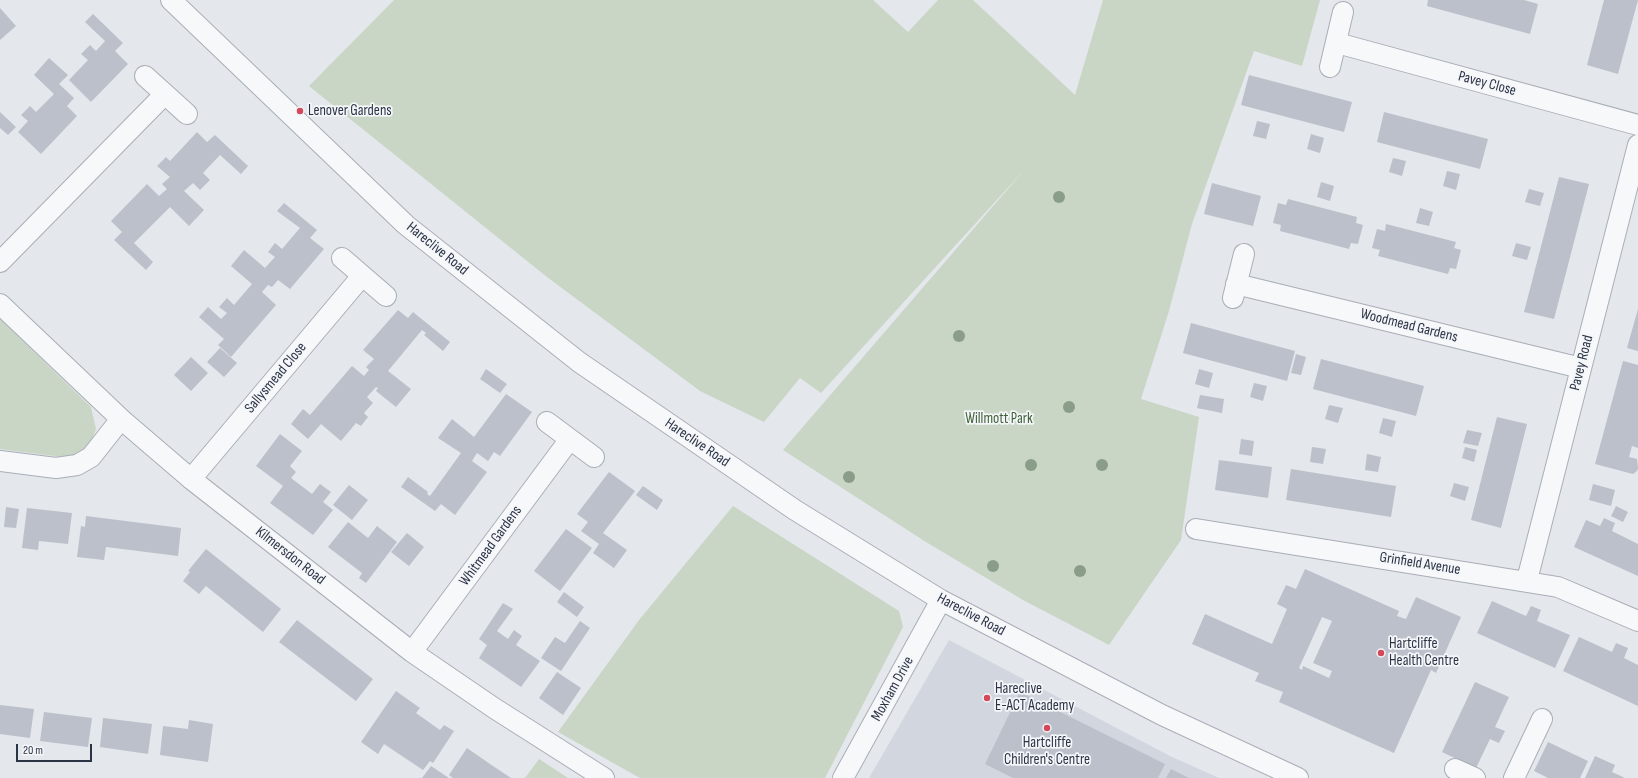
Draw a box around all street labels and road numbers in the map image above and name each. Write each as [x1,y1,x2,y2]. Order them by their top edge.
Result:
street label: Pavey Close [1456,68,1518,100]
street label: Hareclive Road [402,219,472,279]
street label: Woodmead Gardens [1358,305,1460,347]
street label: Pavey Road [1566,333,1598,393]
street label: Sallysmead Close [241,339,311,417]
street label: Hareclive Road [661,415,733,471]
street label: Whitmead Gardens [456,502,526,590]
street label: Kilmersdon Road [251,523,329,589]
street label: Grinfield Avenue [1378,549,1462,579]
street label: Hareclive Road [934,590,1008,640]
street label: Moxham Drive [868,654,918,724]

